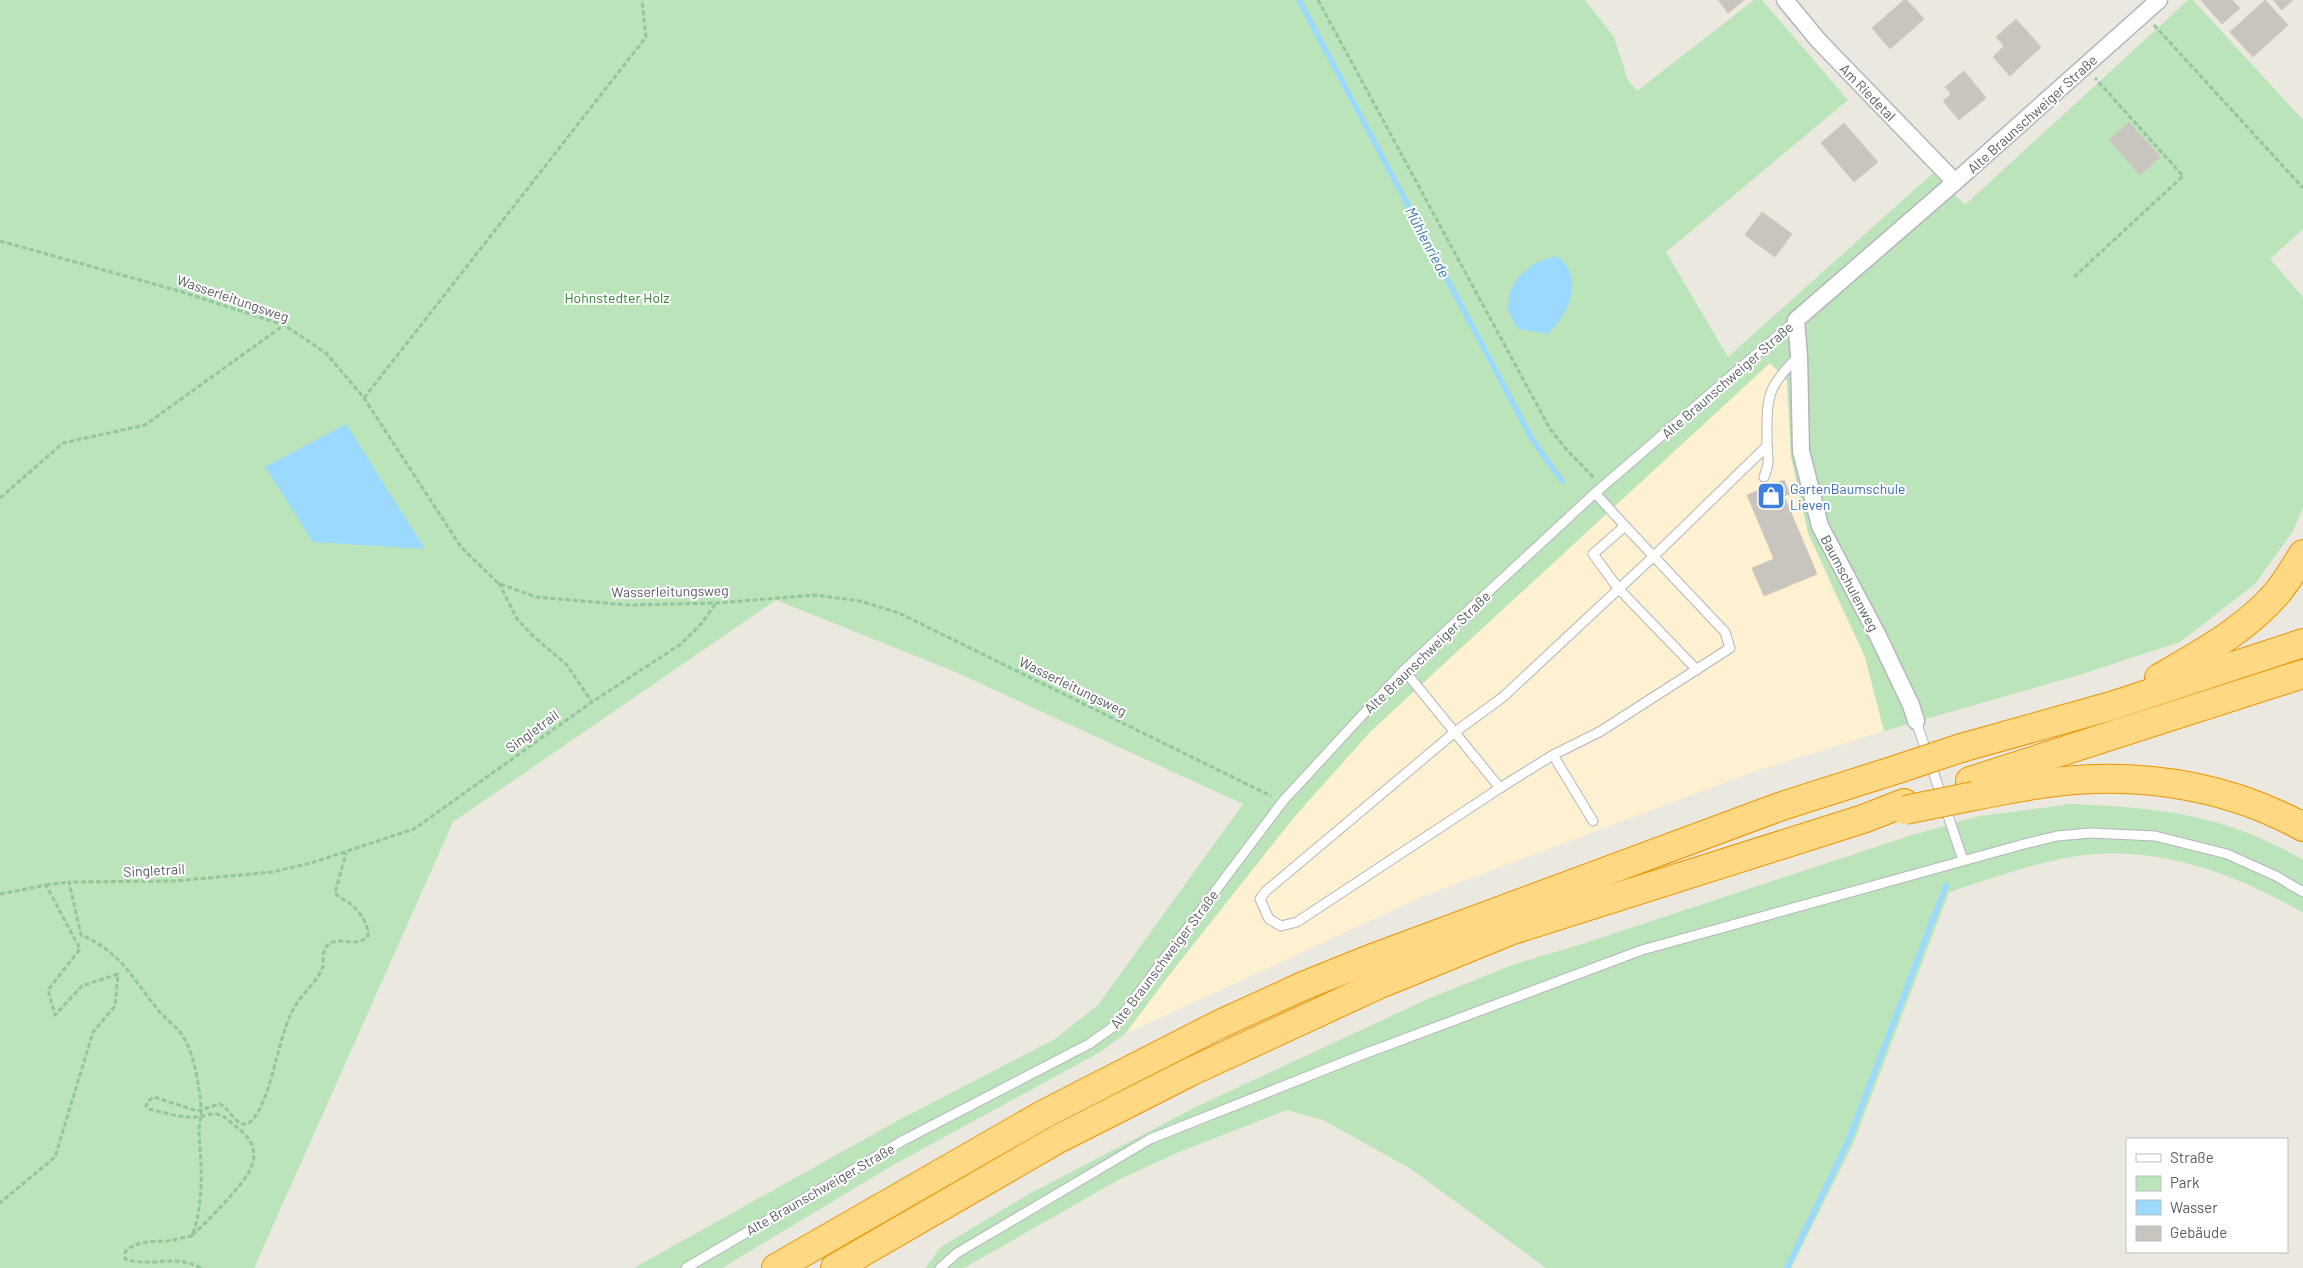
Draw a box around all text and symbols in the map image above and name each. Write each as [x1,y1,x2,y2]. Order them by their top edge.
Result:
street label: Alte Braunschweiger Straße [1964,51,2100,177]
street label: Am Riedetal [1837,60,1899,124]
water label: Mühlenriede [1402,204,1454,281]
street label: Wasserleitungsweg [175,271,291,325]
park label: Hohnstedter Holz [564,289,670,306]
street label: Alte Braunschweiger Straße [1658,318,1796,442]
place label: GartenBaumschule Lieven [1790,480,1906,513]
shop icon: GartenBaumschule Lieven [1756,481,1786,511]
street label: Baumschulenweg [1817,532,1883,634]
street label: Wasserleitungsweg [611,581,729,601]
street label: Alte Braunschweiger Straße [1360,587,1494,717]
street label: Wasserleitungsweg [1016,653,1130,719]
street label: Singletrail [502,706,562,756]
street label: Singletrail [123,860,185,880]
street label: Alte Braunschweiger Straße [1106,886,1222,1032]
legend [2126,1138,2288,1253]
street label: Alte Braunschweiger Straße [743,1139,897,1239]
text: Straße [2170,1148,2214,1166]
text: Park [2170,1173,2200,1191]
text: Wasser [2170,1198,2218,1216]
text: Gebäude [2170,1223,2227,1241]

